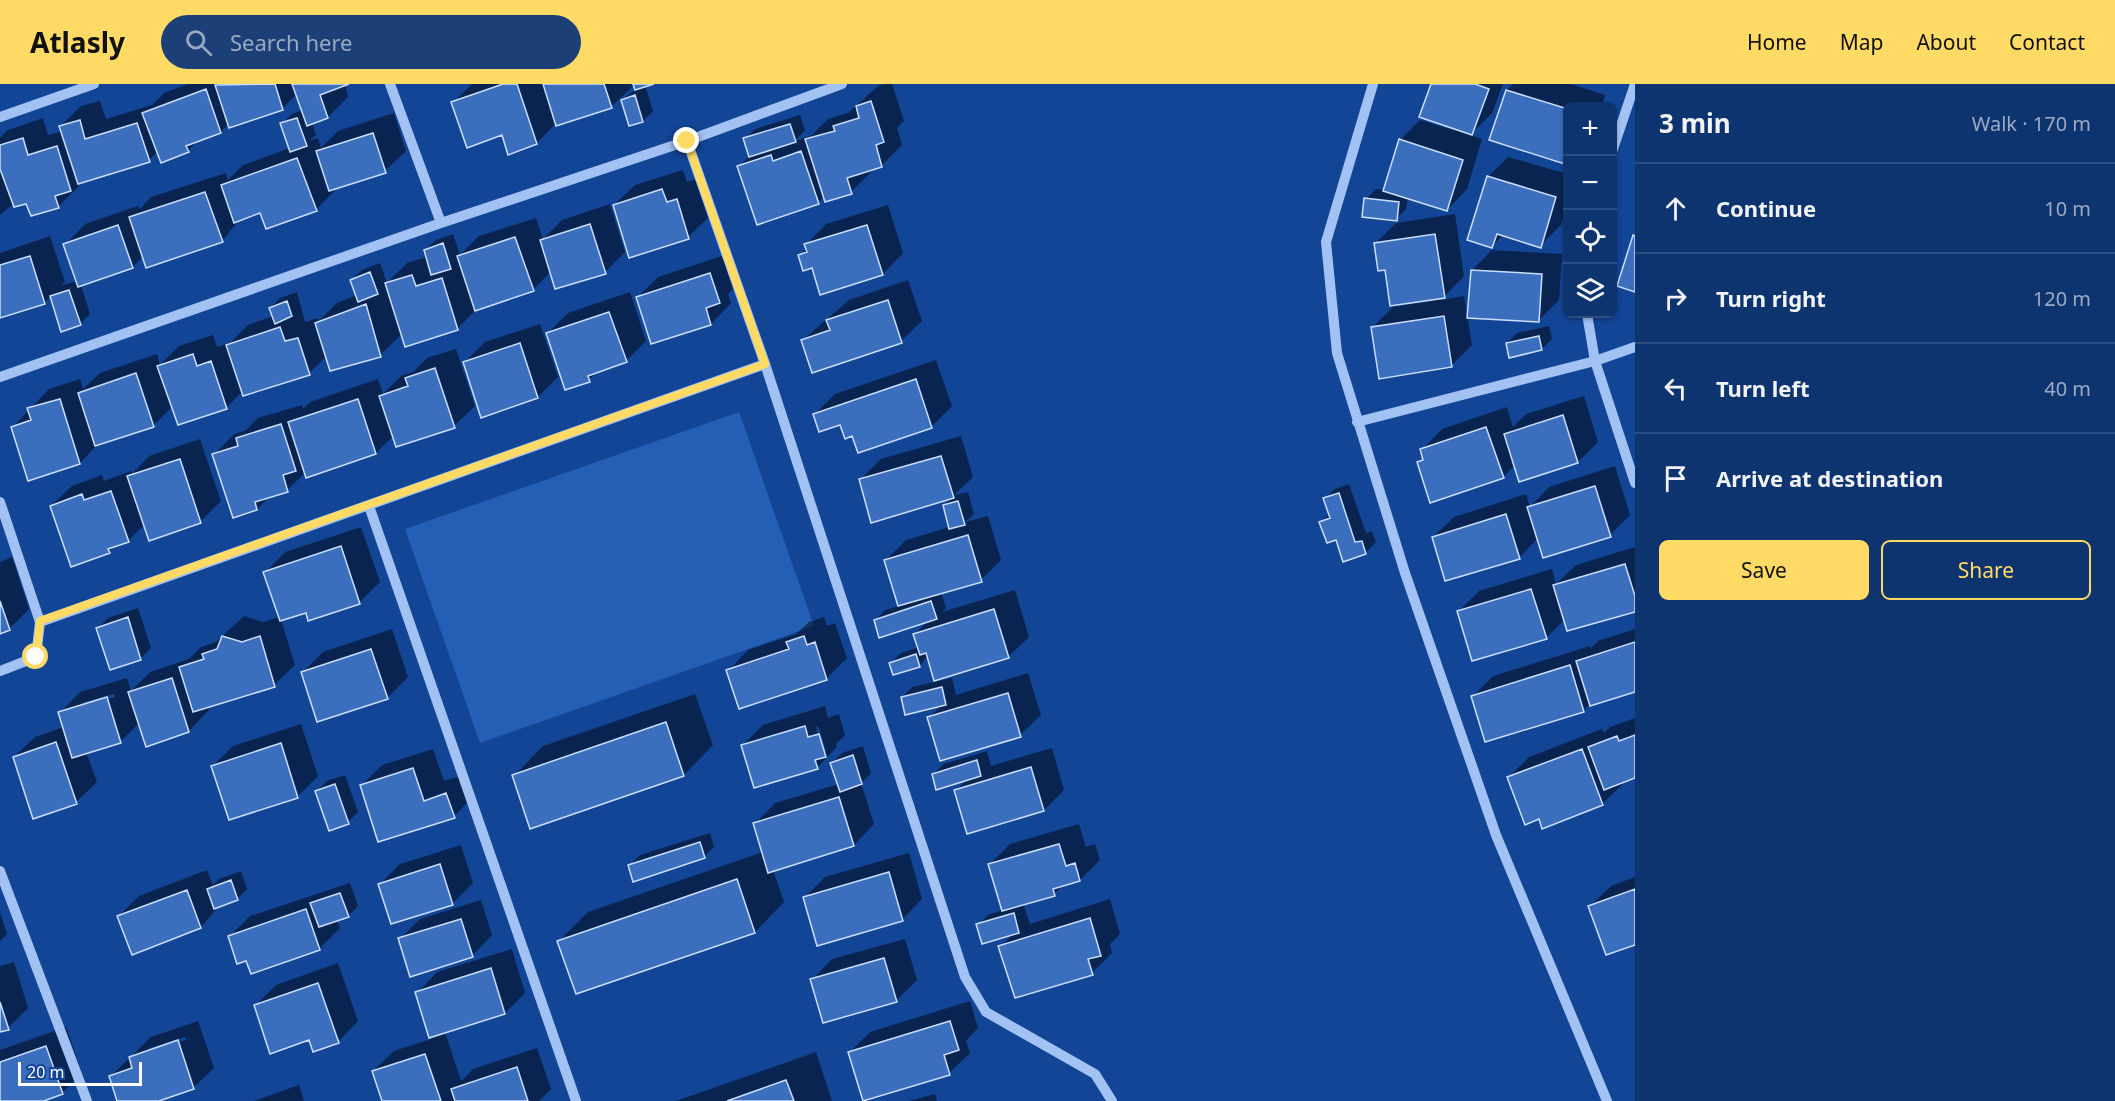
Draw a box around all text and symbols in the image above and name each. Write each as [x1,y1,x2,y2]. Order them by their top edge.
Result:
search box [161,15,581,69]
text: Atlasly [30,23,125,61]
icon: search [182,26,215,59]
text: Search here [230,27,352,57]
text: Home [1747,28,1807,56]
text: Map [1840,28,1883,56]
text: About [1916,28,1976,56]
text: Contact [2009,28,2085,56]
map controls [1563,102,1617,318]
button: + [1563,102,1617,156]
text: 3 min [1659,105,1731,141]
text: Walk · 170 m [1972,110,2091,137]
route end [673,127,699,153]
button: − [1563,156,1617,210]
icon: ahead [1659,192,1692,225]
text: Continue [1716,193,1816,223]
text: 10 m [2044,195,2091,222]
button: locate [1563,210,1617,264]
button: layers [1563,264,1617,318]
icon: right [1659,282,1692,315]
text: Turn right [1716,283,1826,313]
text: 120 m [2033,285,2091,312]
icon: left [1659,372,1692,405]
text: Turn left [1716,373,1810,403]
text: 40 m [2044,375,2091,402]
icon: arrive [1659,462,1692,495]
text: Arrive at destination [1716,463,1943,493]
button: Save [1659,540,1869,600]
button: Share [1881,540,2091,600]
route start [22,643,48,669]
scale bar [18,1059,142,1086]
text: 20 m [27,1061,64,1083]

